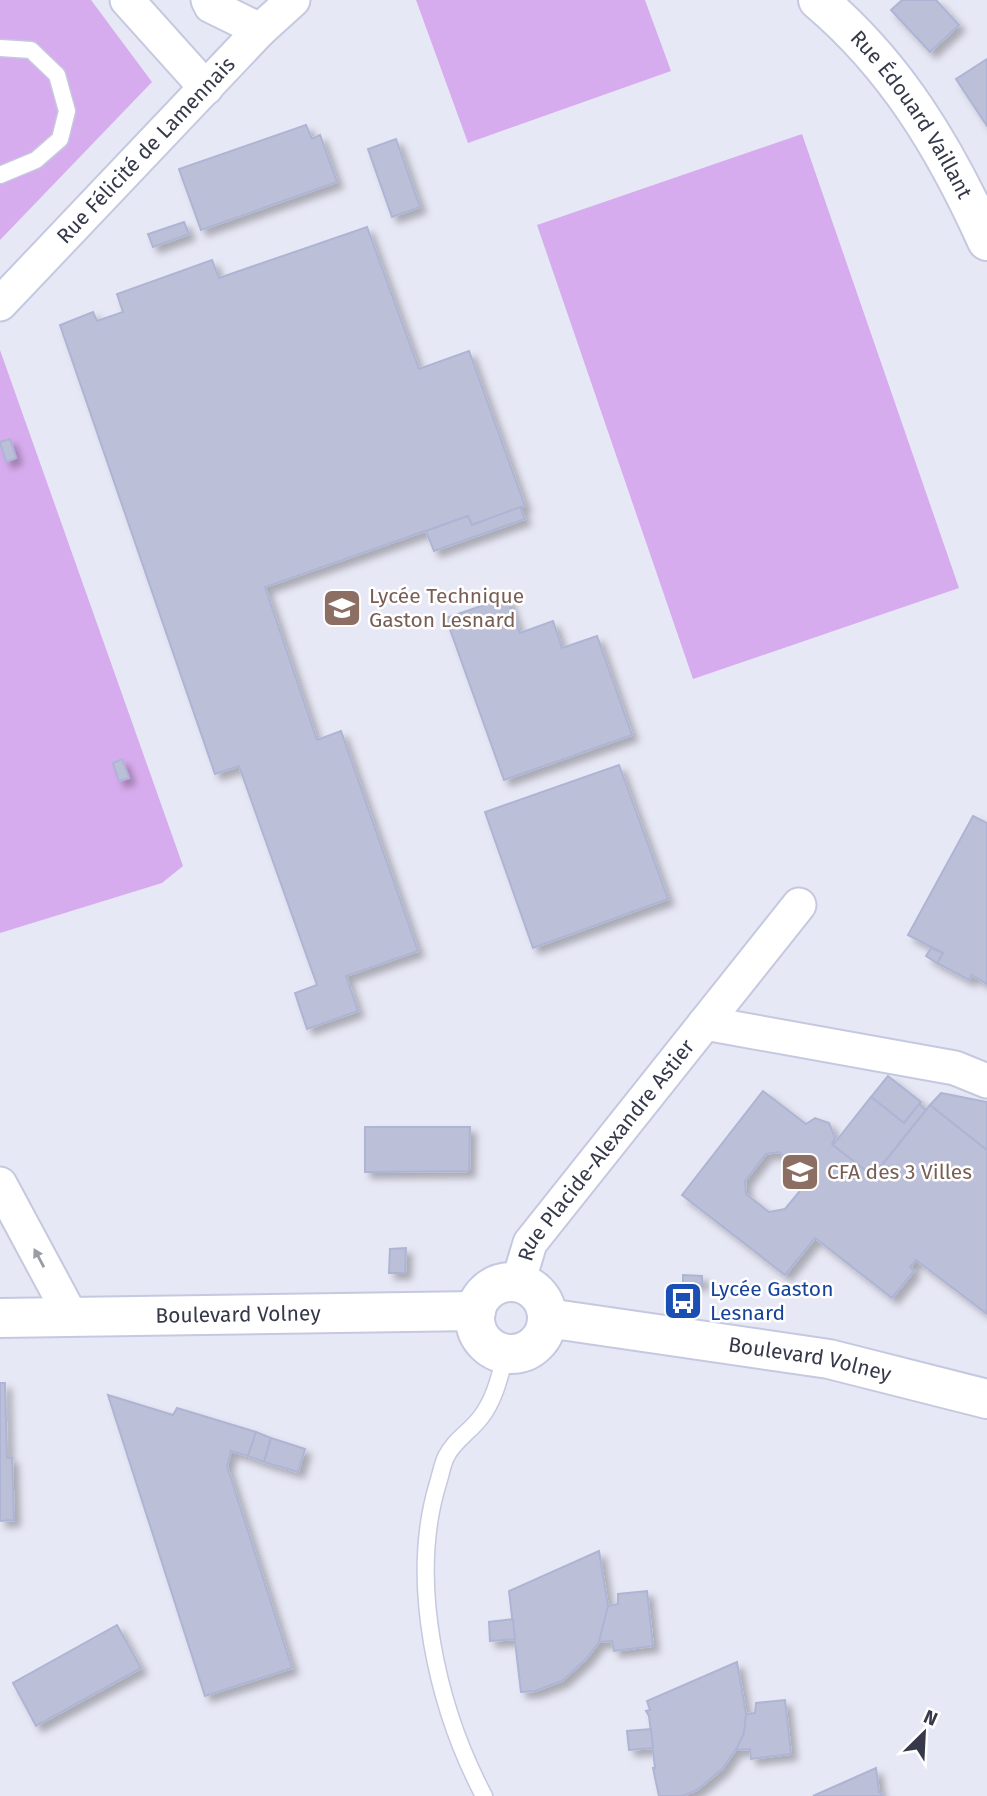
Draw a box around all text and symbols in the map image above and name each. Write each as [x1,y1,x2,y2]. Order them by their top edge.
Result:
street label: Rue Édouard Vaillant [845,25,978,203]
street label: Rue Félicité de Lamennais [51,51,241,249]
place label: Lycée Technique Gaston Lesnard [369,583,524,633]
school or university icon: Lycée Technique Gaston Lesnard [321,587,363,629]
street label: Rue Placide-Alexandre Astier [512,1034,700,1264]
school or university icon: CFA des 3 Villes [779,1151,821,1193]
place label: CFA des 3 Villes [827,1159,972,1185]
one-way arrow [33,1248,44,1268]
place label: Lycée Gaston Lesnard [710,1276,833,1326]
bus stop icon: Lycée Gaston Lesnard [662,1280,704,1322]
street label: Boulevard Volney [155,1300,322,1329]
street label: Boulevard Volney [727,1332,895,1387]
north arrow [889,1698,959,1768]
text: N [920,1705,941,1731]

